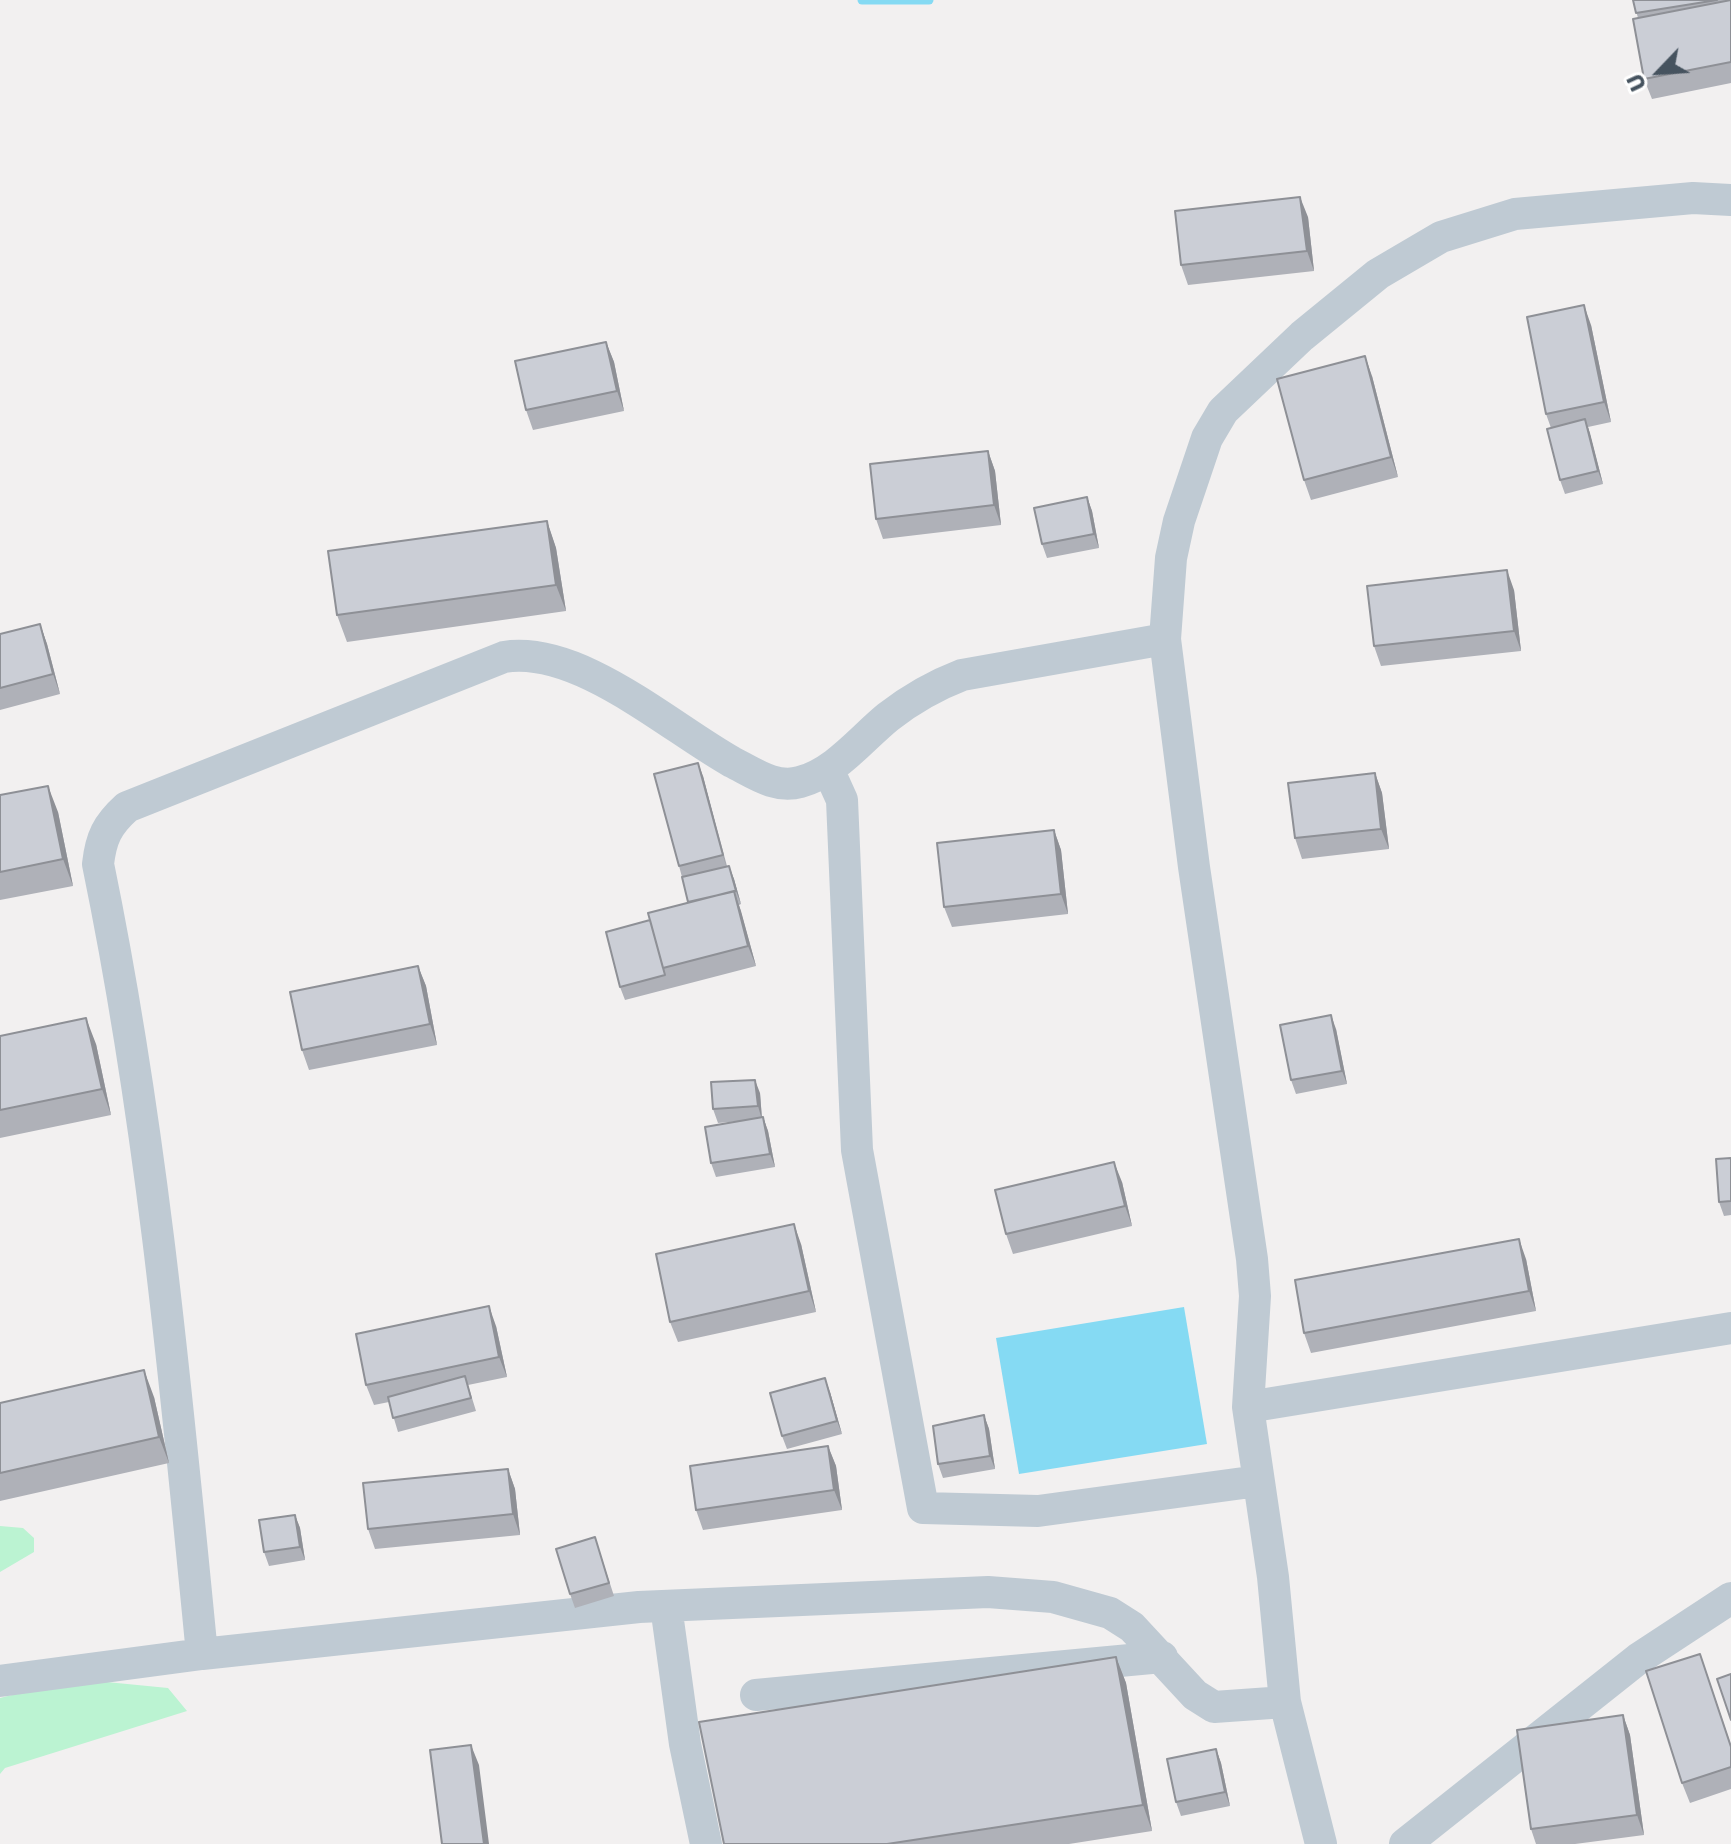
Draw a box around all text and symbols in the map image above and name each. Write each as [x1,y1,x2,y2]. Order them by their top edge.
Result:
north arrow [1619,32,1699,112]
text: U [1621,69,1652,95]

